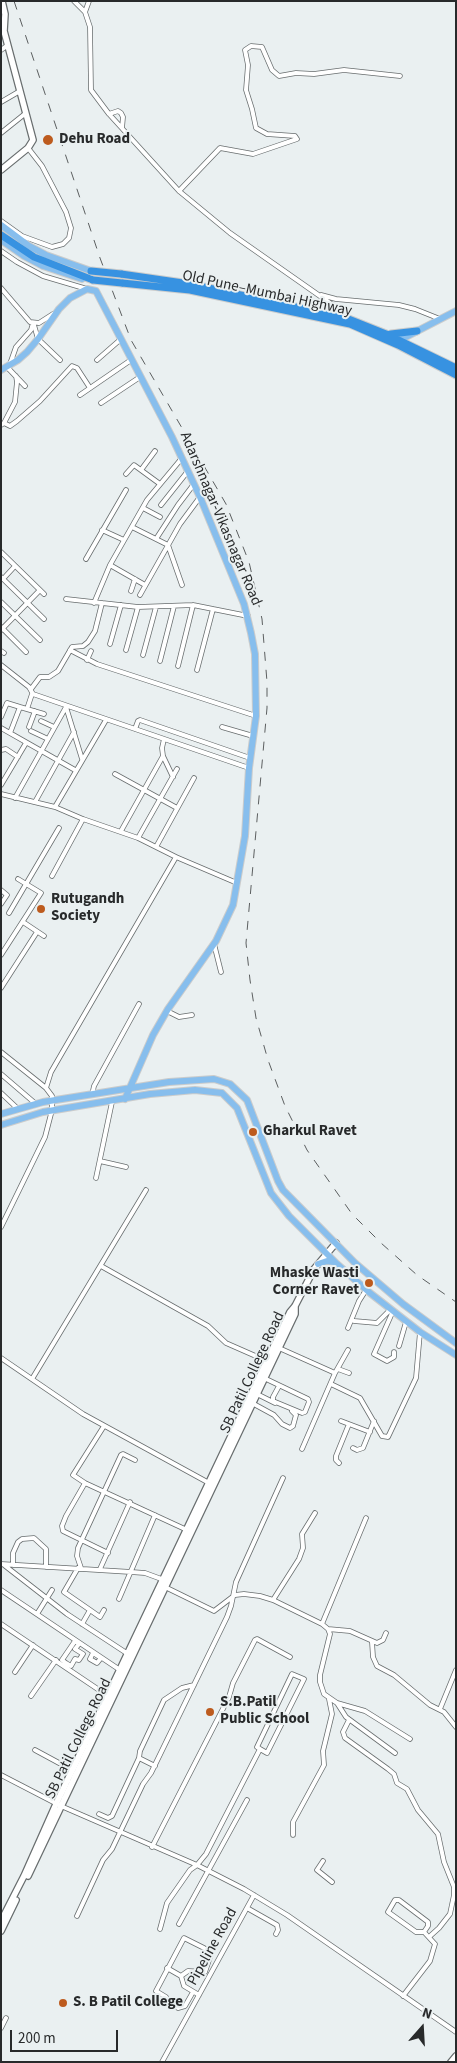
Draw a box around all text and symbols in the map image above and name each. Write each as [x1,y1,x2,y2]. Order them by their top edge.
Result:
place label: Dehu Road [59,131,130,149]
marker: Dehu Road [41,133,55,147]
street label: Old Pune–Mumbai Highway [181,267,353,321]
street label: Adarshnagar-Vikasnagar Road [175,429,265,609]
place label: Rutugandh Society [51,891,124,926]
marker: Rutugandh Society [35,903,47,915]
place label: Gharkul Ravet [263,1123,357,1141]
marker: Gharkul Ravet [247,1126,259,1138]
place label: Mhaske Wasti Corner Ravet [270,1265,359,1300]
marker: Mhaske Wasti Corner Ravet [363,1277,375,1289]
street label: SB Patil College Road [217,1309,289,1437]
street label: SB Patil College Road [42,1676,116,1802]
place label: S.B.Patil Public School [220,1694,309,1729]
marker: S.B.Patil Public School [204,1706,216,1718]
street label: Pipeline Road [184,1905,242,1989]
place label: S. B Patil College [73,1994,183,2012]
marker: S. B Patil College [57,1997,69,2009]
north arrow [397,2003,447,2053]
text: N [419,2003,435,2025]
scale bar [12,2020,120,2052]
text: 200 m [18,2028,56,2049]

